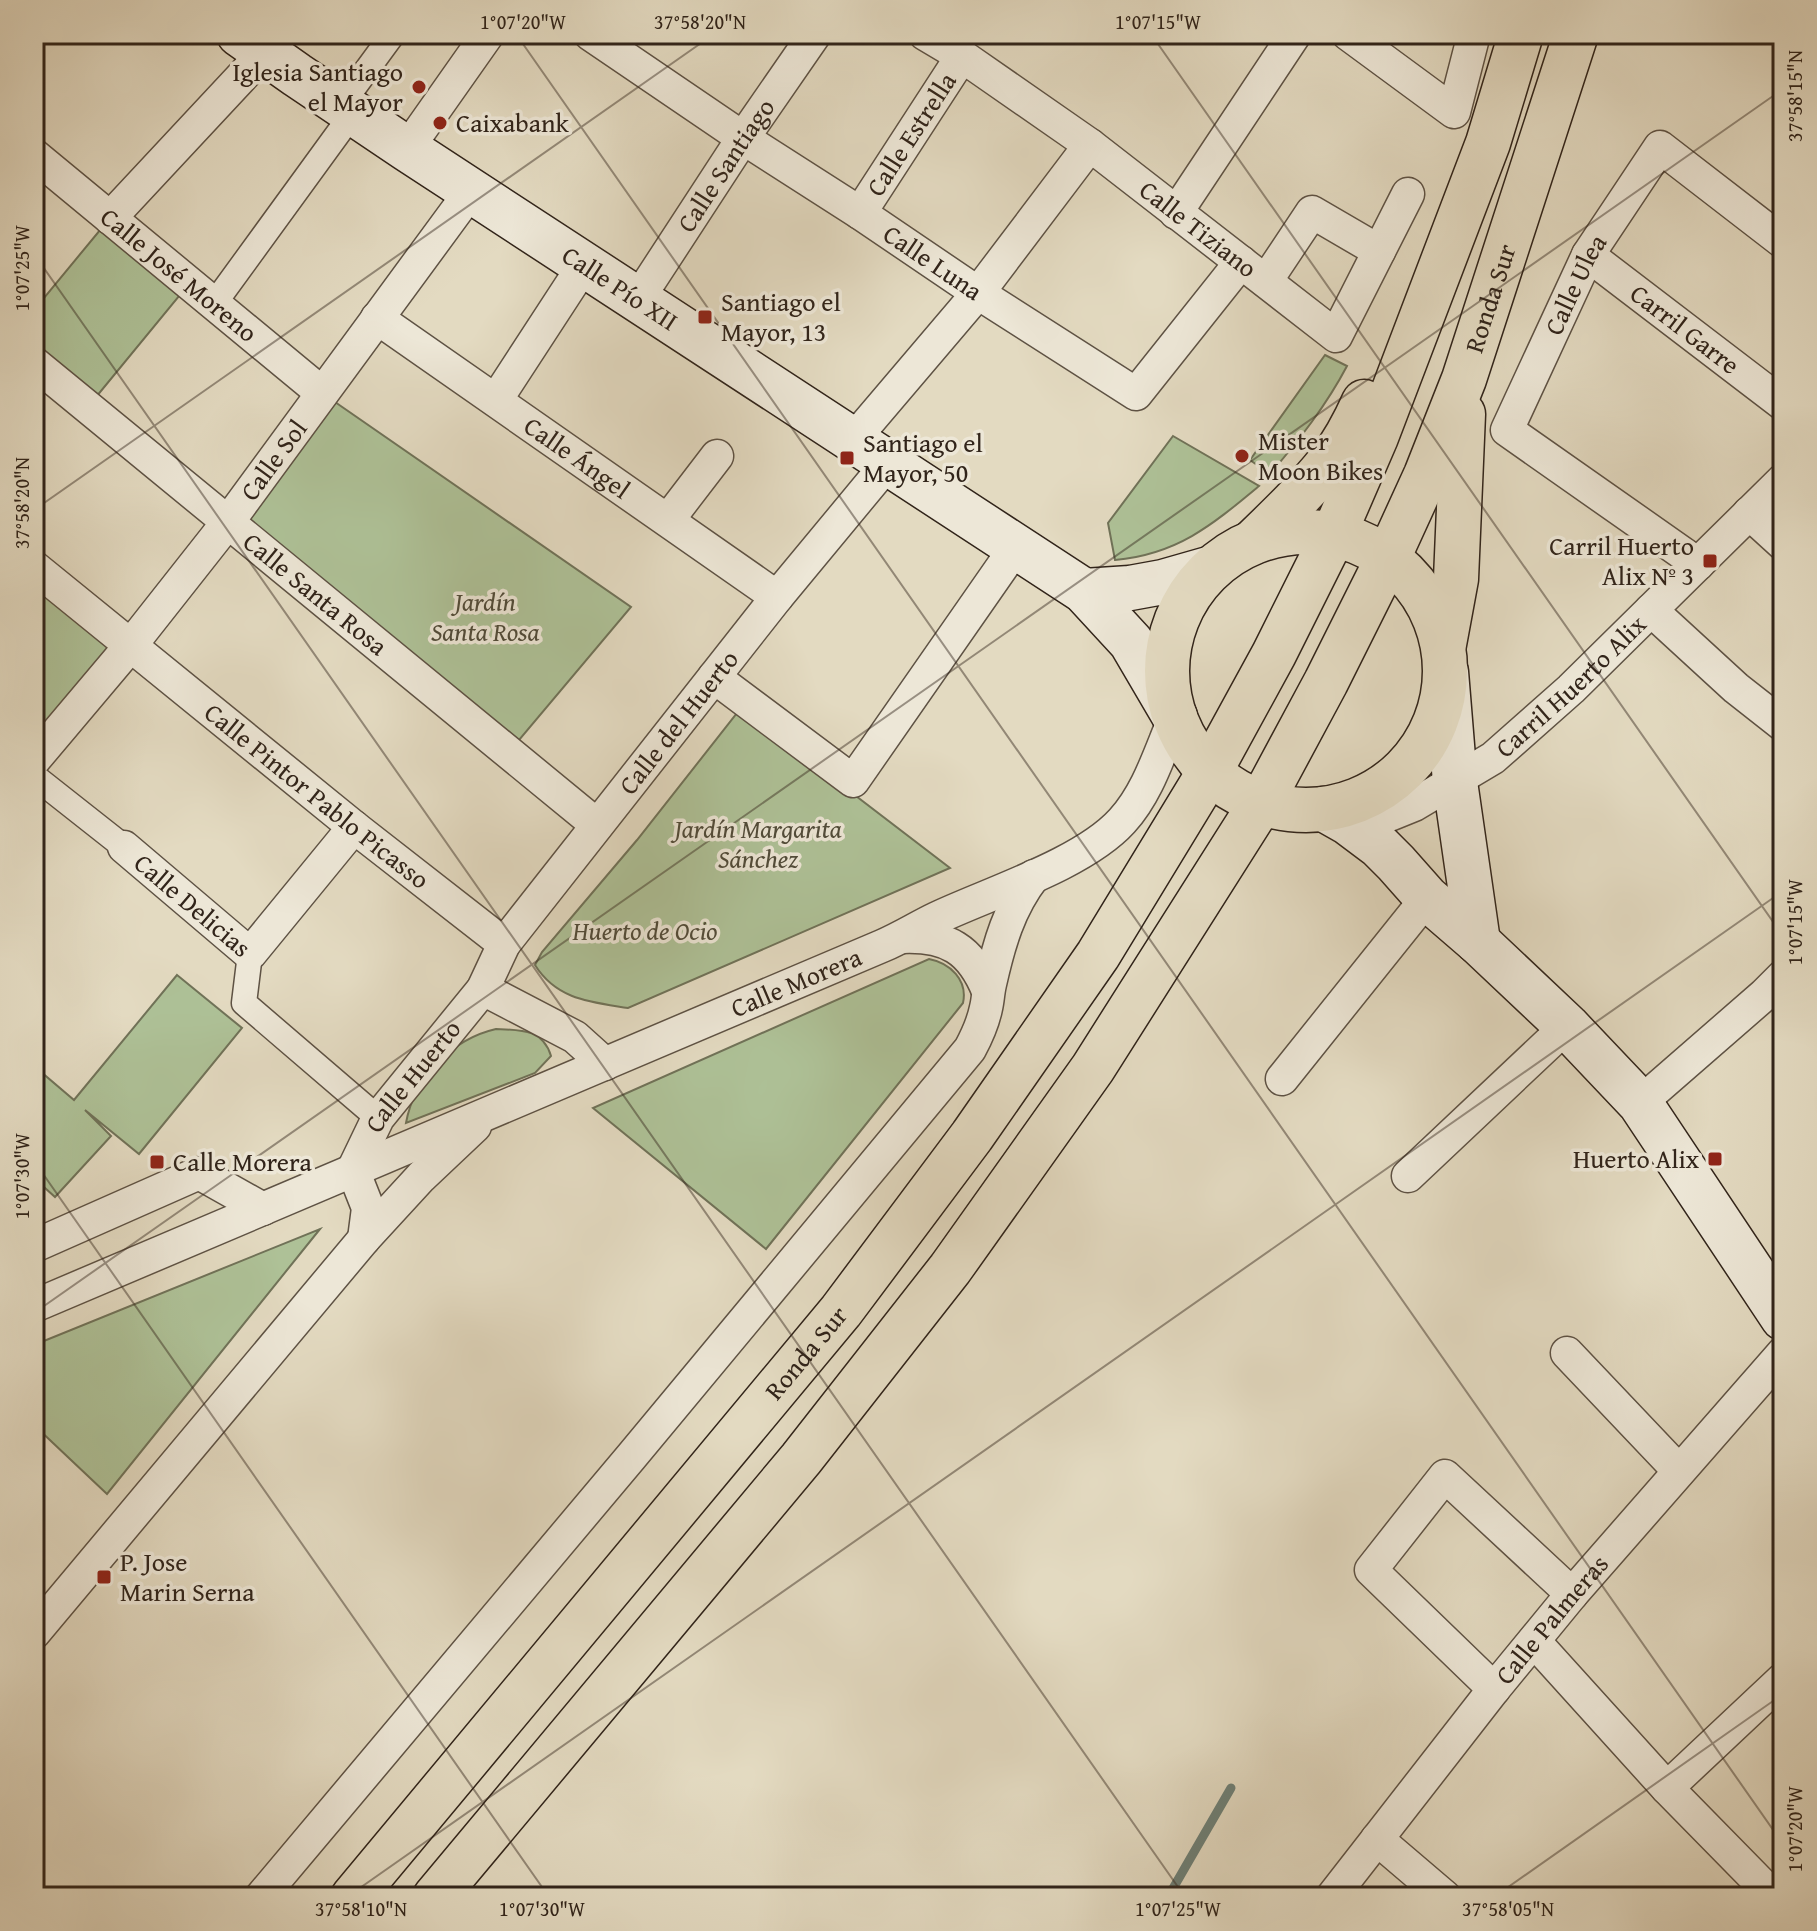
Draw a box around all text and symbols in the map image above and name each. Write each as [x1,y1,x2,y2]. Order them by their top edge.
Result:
text: 1°07'20"W [480,7,566,36]
text: 37°58'20"N [654,7,746,36]
text: 1°07'15"W [1115,7,1201,36]
text: 37°58'15"N [1780,50,1809,142]
place label: Iglesia Santiago el Mayor [232,52,403,121]
street label: Calle Estrella [856,64,966,204]
marker: Iglesia Santiago el Mayor [410,78,428,96]
street label: Calle Santiago [667,90,784,240]
place label: Caixabank [456,103,570,142]
marker: Caixabank [431,114,449,132]
street label: Calle Tiziano [1131,170,1266,287]
street label: Calle José Moreno [92,198,266,351]
street label: Calle Luna [876,214,991,310]
text: 1°07'25"W [7,225,36,311]
street label: Calle Ulea [1534,225,1616,341]
street label: Calle Pío XII [555,235,686,340]
street label: Ronda Sur [1454,239,1526,358]
street label: Carril Garre [1622,274,1748,383]
place label: Santiago el Mayor, 13 [721,282,841,351]
marker: Santiago el Mayor, 13 [696,308,714,326]
street label: Calle Ángel [516,406,639,508]
street label: Calle Sol [230,411,316,508]
place label: Mister Moon Bikes [1258,421,1383,490]
place label: Santiago el Mayor, 50 [863,423,983,492]
marker: Mister Moon Bikes [1233,447,1251,465]
marker: Santiago el Mayor, 50 [838,449,856,467]
text: 37°58'20"N [7,457,36,549]
street label: Calle Santa Rosa [235,522,397,665]
place label: Carril Huerto Alix Nº 3 [1549,526,1694,595]
marker: Carril Huerto Alix Nº 3 [1701,552,1719,570]
park label: Jardín Santa Rosa [431,582,539,651]
street label: Carril Huerto Alix [1486,605,1655,766]
street label: Calle del Huerto [609,641,748,803]
street label: Calle Pintor Pablo Picasso [196,693,438,898]
park label: Jardín Margarita Sánchez [670,809,842,878]
street label: Calle Delicias [126,844,260,966]
text: 1°07'15"W [1780,879,1809,965]
park label: Huerto de Ocio [572,911,717,950]
street label: Calle Morera [724,937,868,1027]
street label: Calle Huerto [354,1011,470,1138]
text: 1°07'30"W [7,1133,36,1219]
place label: Huerto Alix [1573,1139,1700,1178]
place label: Calle Morera [173,1142,313,1181]
marker: Huerto Alix [1706,1150,1724,1168]
marker: Calle Morera [148,1153,166,1171]
street label: Ronda Sur [755,1297,857,1408]
place label: P. Jose Marin Serna [120,1542,255,1611]
street label: Calle Palmeras [1485,1545,1617,1693]
marker: P. Jose Marin Serna [95,1568,113,1586]
text: 1°07'20"W [1780,1786,1809,1872]
text: 37°58'10"N [315,1894,407,1923]
text: 1°07'30"W [499,1894,585,1923]
text: 1°07'25"W [1135,1894,1221,1923]
text: 37°58'05"N [1462,1894,1554,1923]

